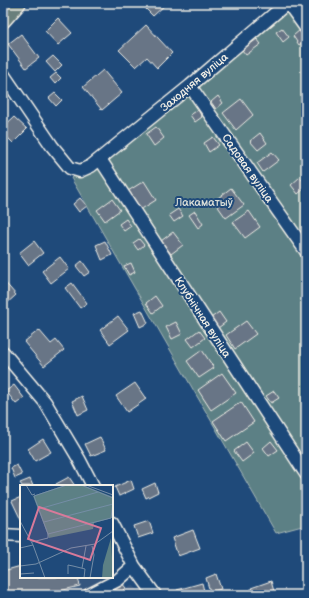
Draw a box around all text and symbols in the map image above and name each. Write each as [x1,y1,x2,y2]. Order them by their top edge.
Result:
street label: Заходняя вуліца [158,50,231,114]
street label: Садовая вуліца [219,132,276,205]
park label: Лакаматыў [174,196,233,209]
street label: Клубнічная вуліца [172,274,234,360]
inset map [20,485,113,578]

